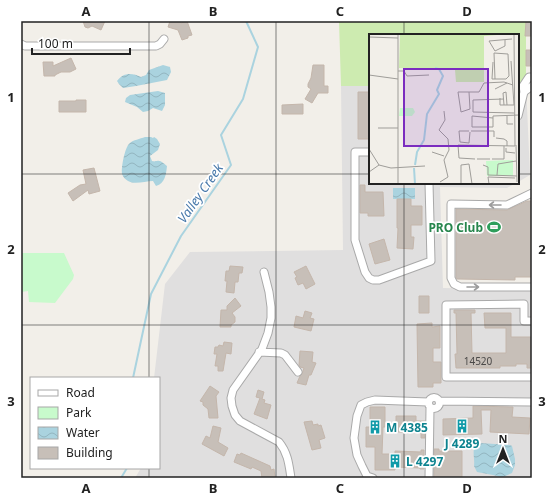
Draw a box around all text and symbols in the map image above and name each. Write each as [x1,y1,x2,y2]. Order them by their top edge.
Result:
text: A [82,2,91,20]
text: B [209,2,217,20]
text: C [336,2,344,20]
text: D [462,2,472,20]
scale bar [32,30,130,56]
inset map [369,34,519,184]
text: 100 m [38,35,73,52]
text: 1 [7,88,15,106]
text: 1 [538,88,546,106]
water label: Valley Creek [173,159,227,226]
one-way arrow [489,201,502,209]
place label: PRO Club [428,219,483,236]
sports icon: PRO Club [486,219,502,235]
text: 2 [7,240,15,258]
text: 2 [538,240,546,258]
one-way arrow [466,283,479,291]
house number: 14520 [464,354,493,368]
legend [30,377,160,469]
text: Road [66,384,95,401]
text: 3 [7,392,15,410]
text: 3 [538,392,546,410]
text: Park [66,404,92,421]
building icon: J 4289 [454,418,470,434]
building icon: M 4385 [367,419,383,435]
place label: M 4385 [386,419,428,436]
text: Water [66,424,100,441]
north arrow [483,429,523,469]
text: N [499,431,507,446]
place label: J 4289 [444,435,479,452]
text: Building [66,444,113,461]
building icon: L 4297 [387,453,403,469]
place label: L 4297 [406,453,443,470]
text: A [82,479,91,497]
text: B [209,479,217,497]
text: C [336,479,344,497]
text: D [462,479,472,497]

